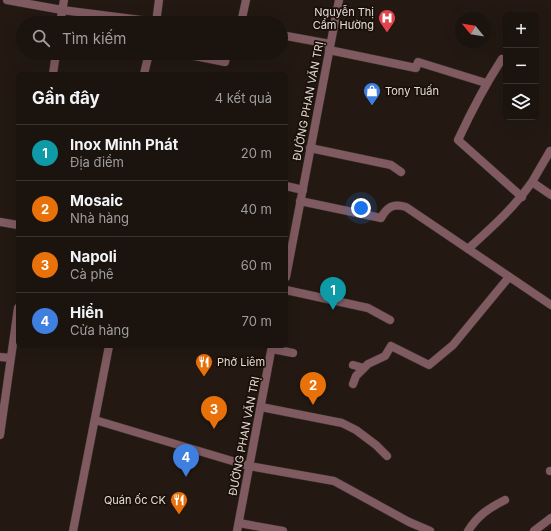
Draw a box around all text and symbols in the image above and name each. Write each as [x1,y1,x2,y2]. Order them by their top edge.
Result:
place label: Nguyễn Thị Cẩm Hường [313,4,374,32]
hospital icon: Nguyễn Thị Cẩm Hường [377,8,397,33]
north arrow [455,12,491,48]
map controls [503,12,539,120]
button: + [503,12,539,48]
search box [16,16,288,60]
icon: search [30,27,52,49]
text: Tìm kiếm [62,29,126,48]
street label: ĐƯỜNG PHAN VĂN TRỊ [290,40,326,162]
button: − [503,48,539,84]
shop icon: Tony Tuấn [362,81,382,106]
place label: Tony Tuấn [385,84,439,98]
button: layers [503,84,539,120]
text: Gần đây [32,88,100,108]
text: 4 kết quả [215,90,272,106]
text: Inox Minh Phát [70,135,178,154]
text: 1 [42,145,48,161]
text: 20 m [241,145,272,161]
text: Địa điểm [70,154,124,170]
text: Mosaic [70,191,123,210]
your location [351,198,371,218]
text: 2 [41,201,49,217]
text: 40 m [240,201,272,217]
text: Nhà hàng [70,210,129,226]
text: Napoli [70,247,117,266]
text: 3 [41,257,49,273]
text: 60 m [241,257,272,273]
text: Cà phê [70,266,114,282]
pin: 1 [320,277,346,310]
text: Hiển [70,303,104,322]
text: 4 [41,313,49,329]
text: 70 m [242,313,272,329]
text: Cửa hàng [70,322,129,338]
restaurant icon: Phở Liêm [194,352,214,377]
place label: Phở Liêm [217,355,265,369]
pin: 2 [300,372,326,405]
street label: ĐƯỜNG PHAN VĂN TRỊ [226,375,262,497]
pin: 3 [201,396,227,429]
pin: 4 [173,444,199,477]
restaurant icon: Quán ốc CK [169,490,189,515]
place label: Quán ốc CK [104,493,167,507]

